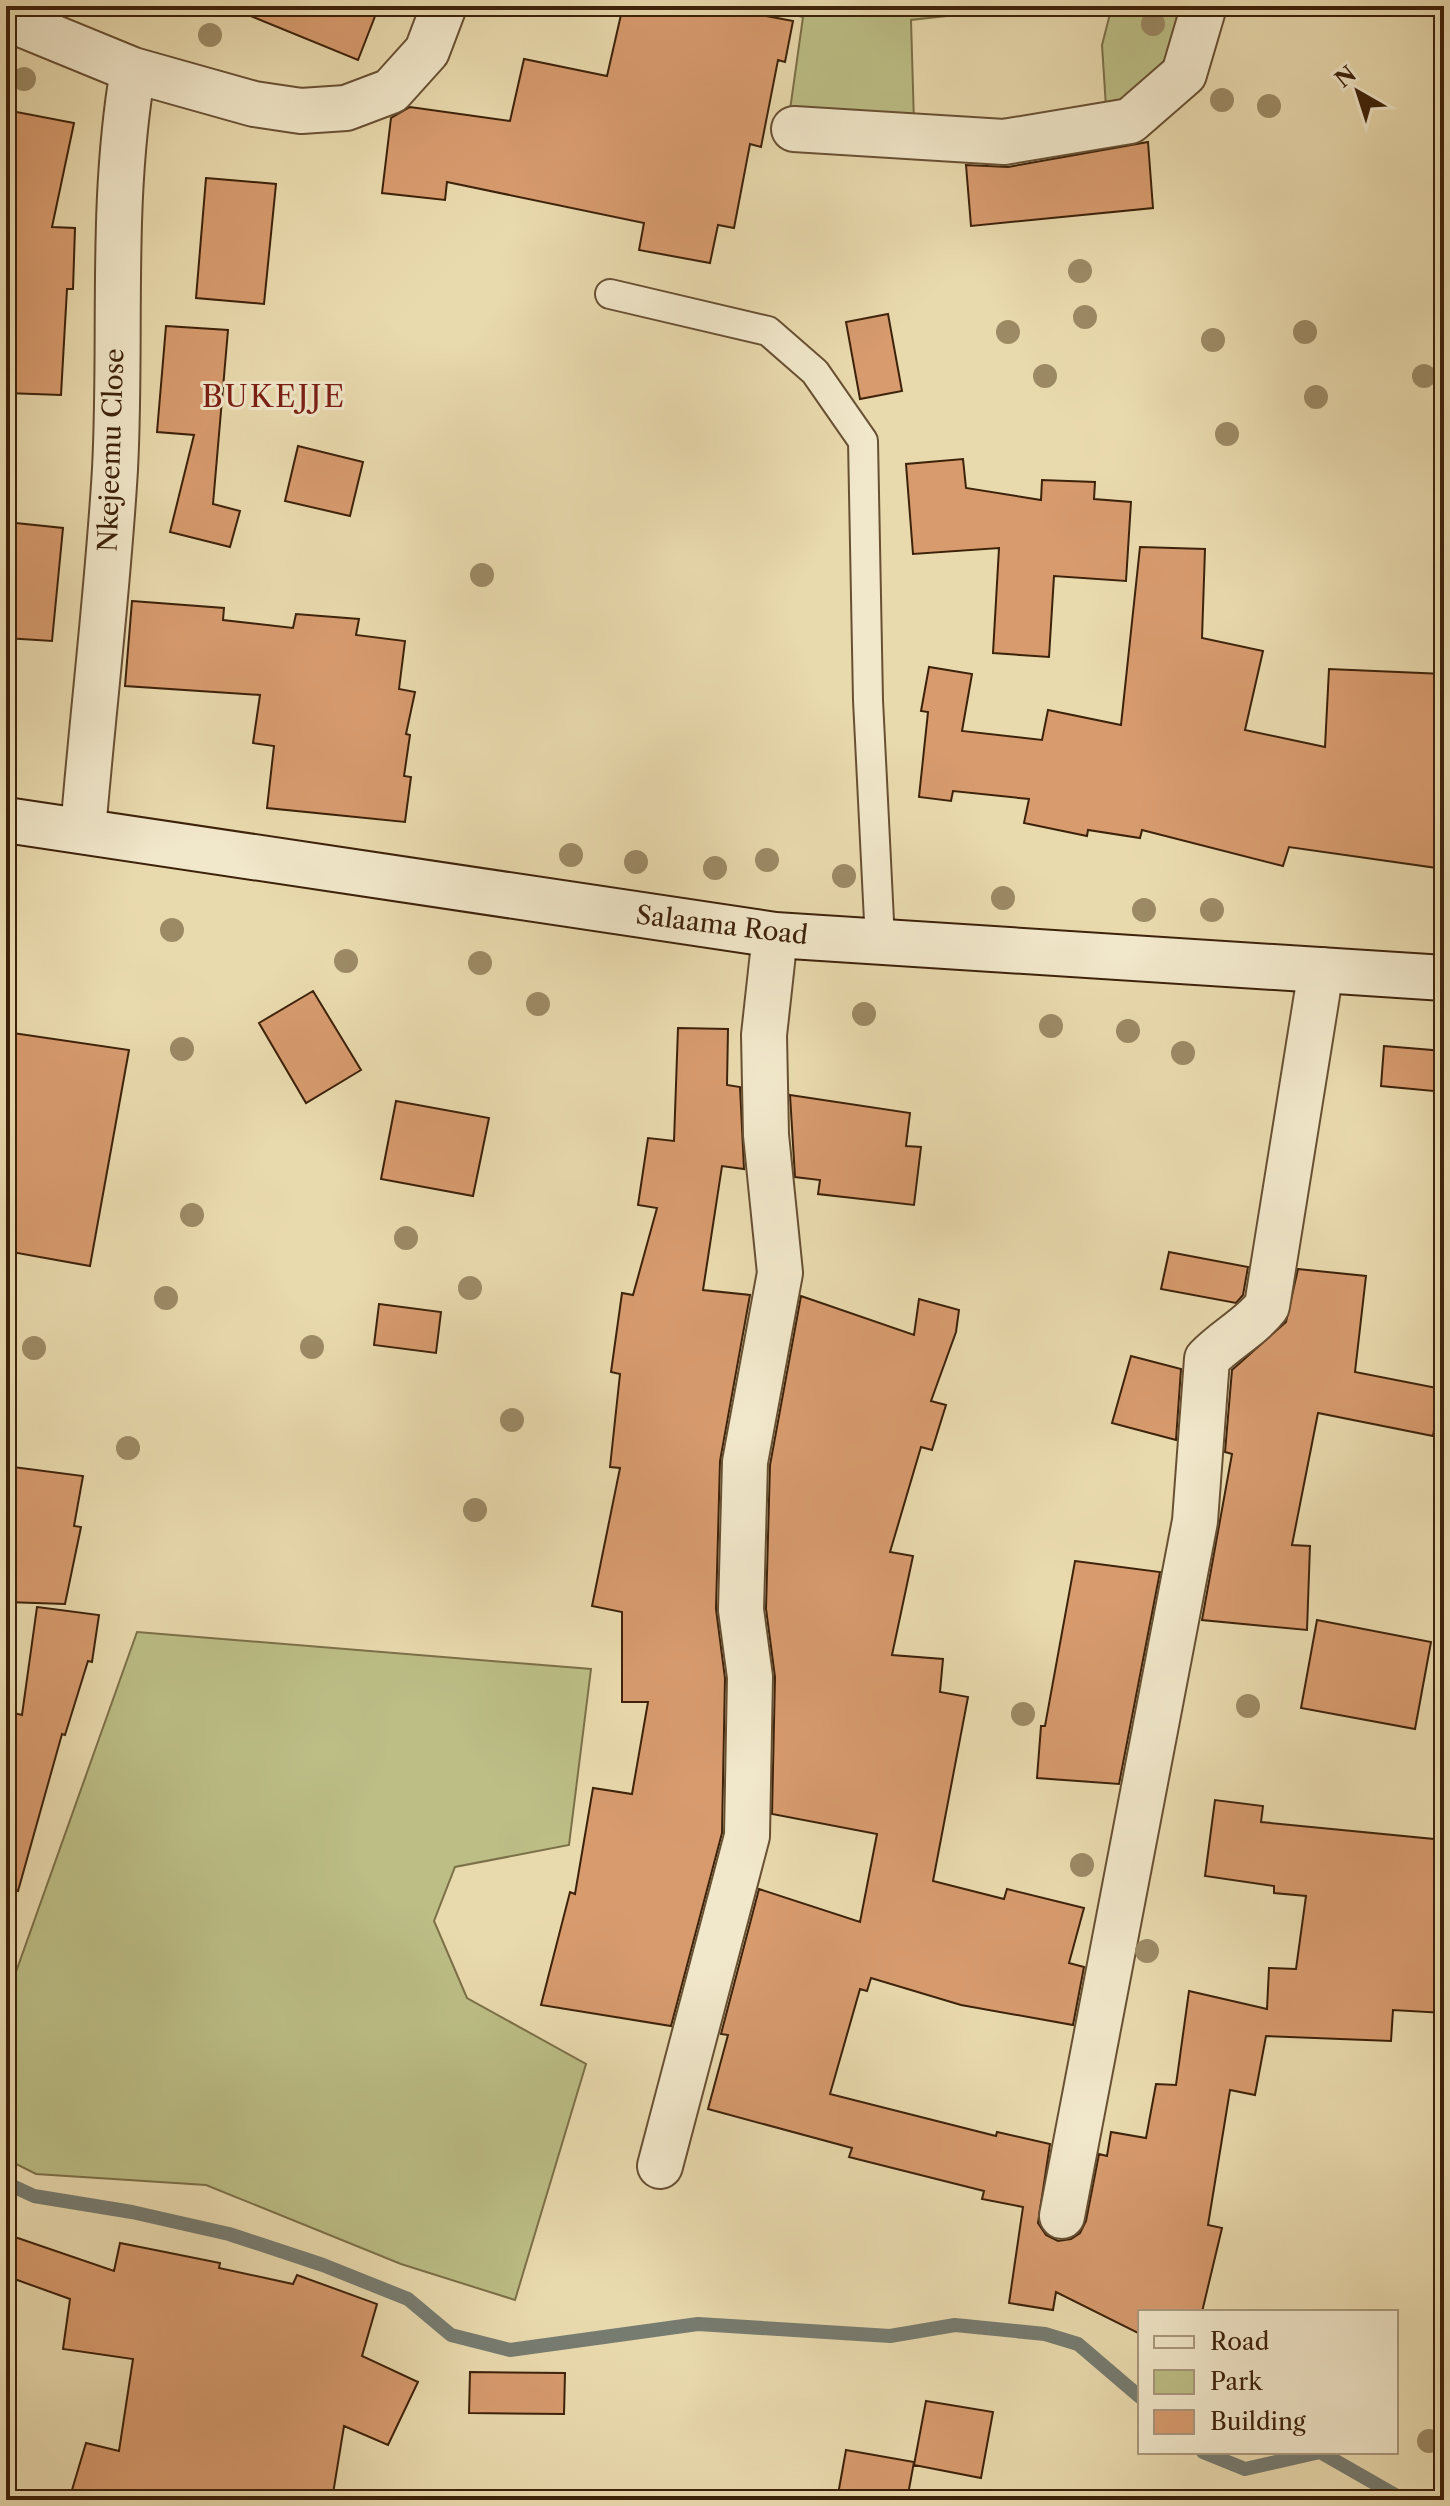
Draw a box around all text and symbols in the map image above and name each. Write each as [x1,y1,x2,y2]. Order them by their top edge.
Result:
north arrow [1318,52,1398,132]
text: N [1330,60,1362,93]
street label: Nkejeemu Close [91,348,131,552]
district label: BUKEJJE [202,378,346,415]
street label: Salaama Road [634,899,810,951]
legend [1138,2310,1398,2454]
text: Road [1210,2327,1270,2356]
text: Park [1210,2367,1263,2396]
text: Building [1210,2407,1306,2436]

